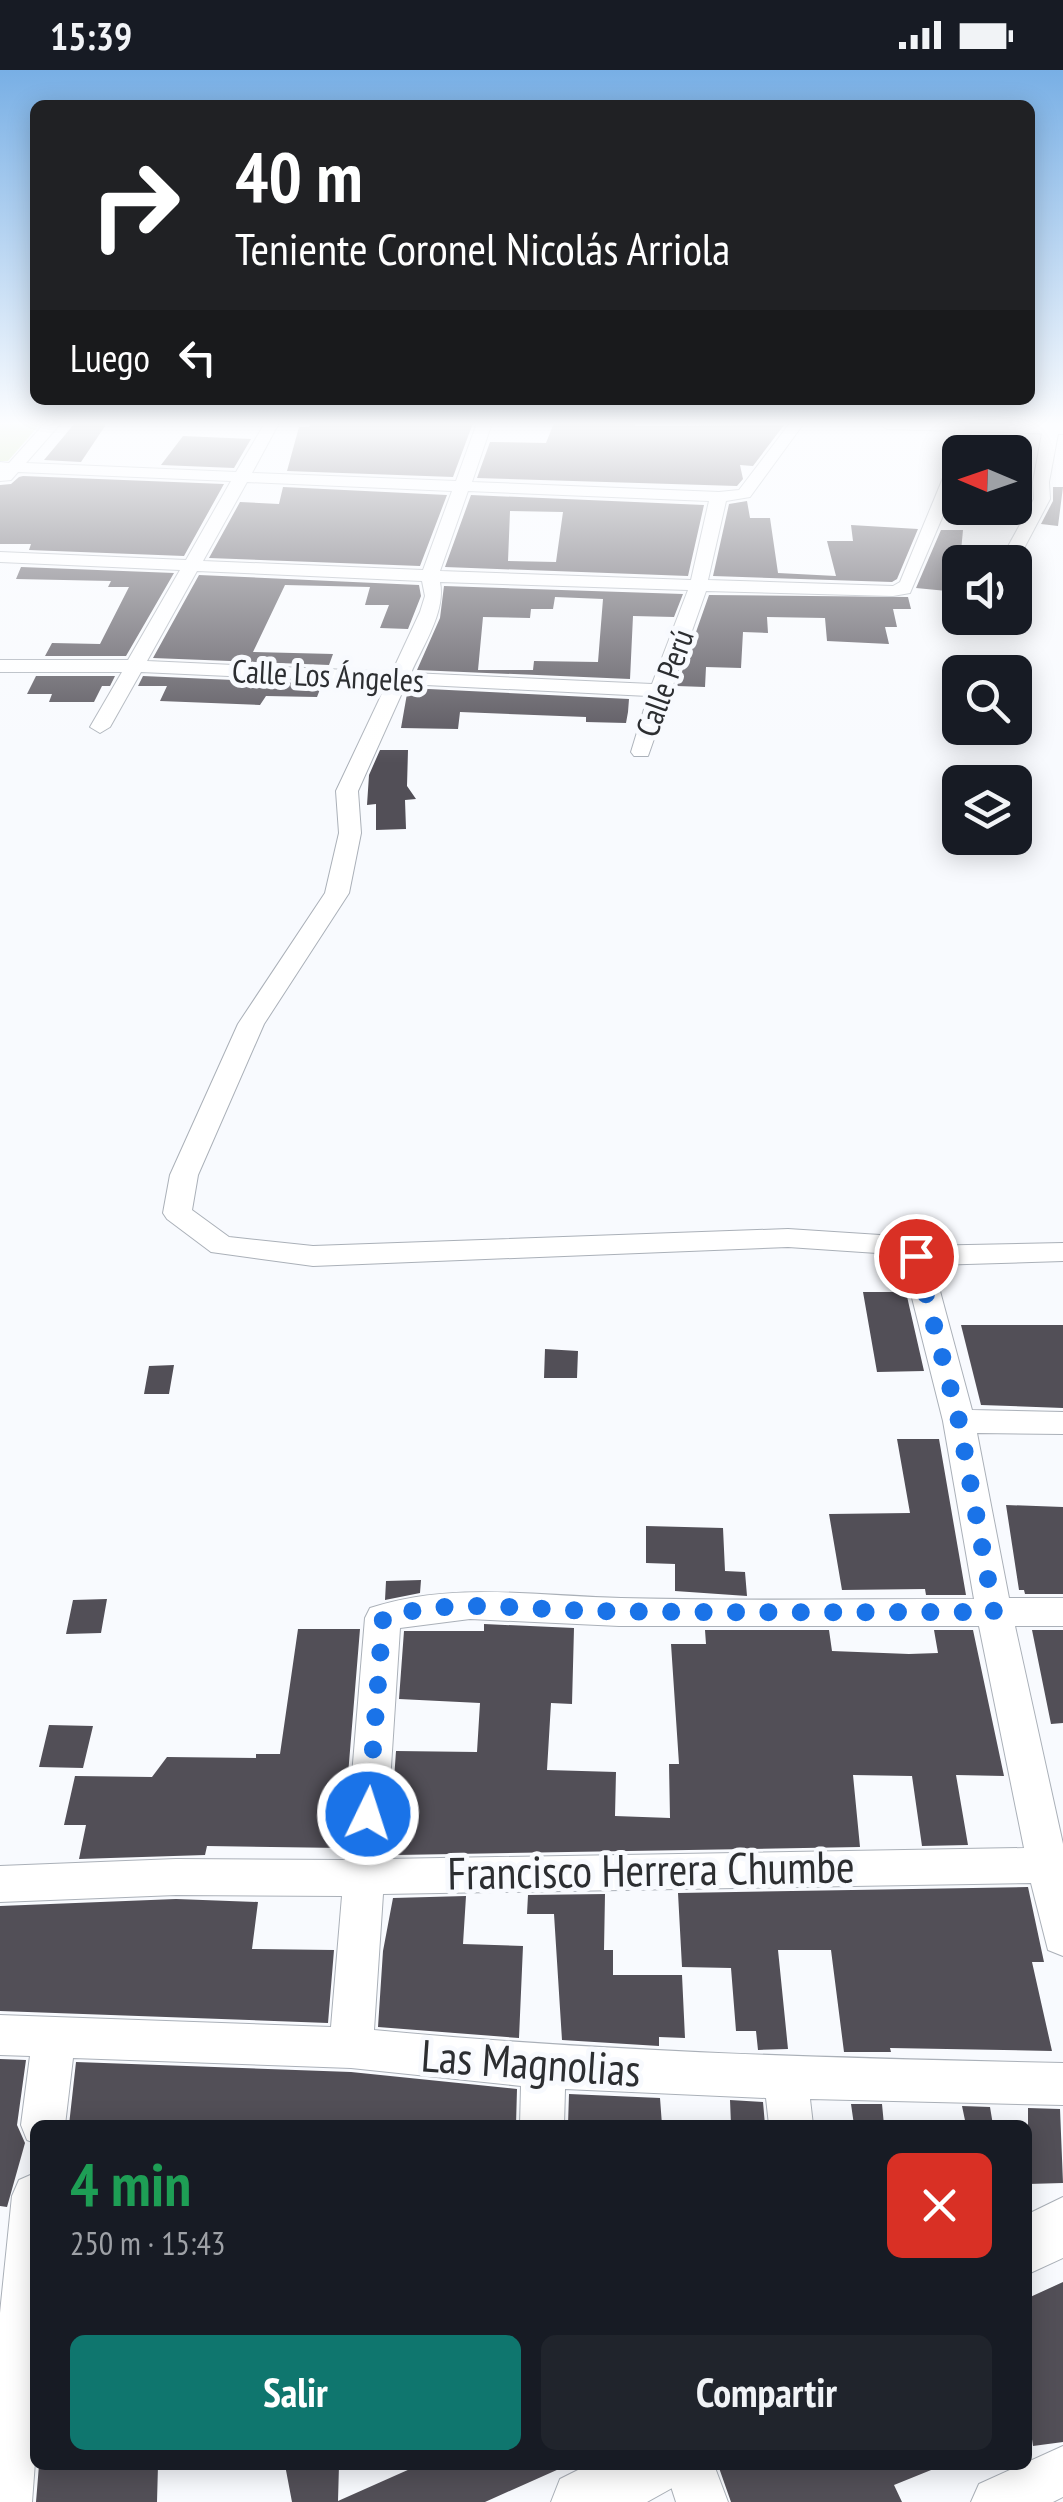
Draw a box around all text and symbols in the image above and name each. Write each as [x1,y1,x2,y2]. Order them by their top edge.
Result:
text: 15:39 [50,11,132,60]
text: 40 m [235,131,363,221]
icon: right [70,140,200,270]
text: Teniente Coronel Nicolás Arriola [235,219,730,277]
icon: left [170,330,225,385]
text: Luego [70,333,150,382]
north arrow [942,435,1032,525]
map controls [942,435,1032,855]
button: sound [942,545,1032,635]
street label: Calle Perú [625,623,703,742]
street label: Calle Los Ángeles [231,649,425,701]
button: search [942,655,1032,745]
button: layers [942,765,1032,855]
pin [874,1214,959,1299]
icon: arrive [889,1229,944,1284]
position arrow [316,1762,420,1866]
street label: Francisco Herrera Chumbe [447,1836,855,1902]
street label: Las Magnolias [420,2025,643,2099]
text: 4 min [70,2145,191,2223]
button: close [887,2153,992,2258]
text: 250 m · 15:43 [70,2222,225,2264]
button: Salir [70,2335,521,2450]
button: Compartir [541,2335,992,2450]

